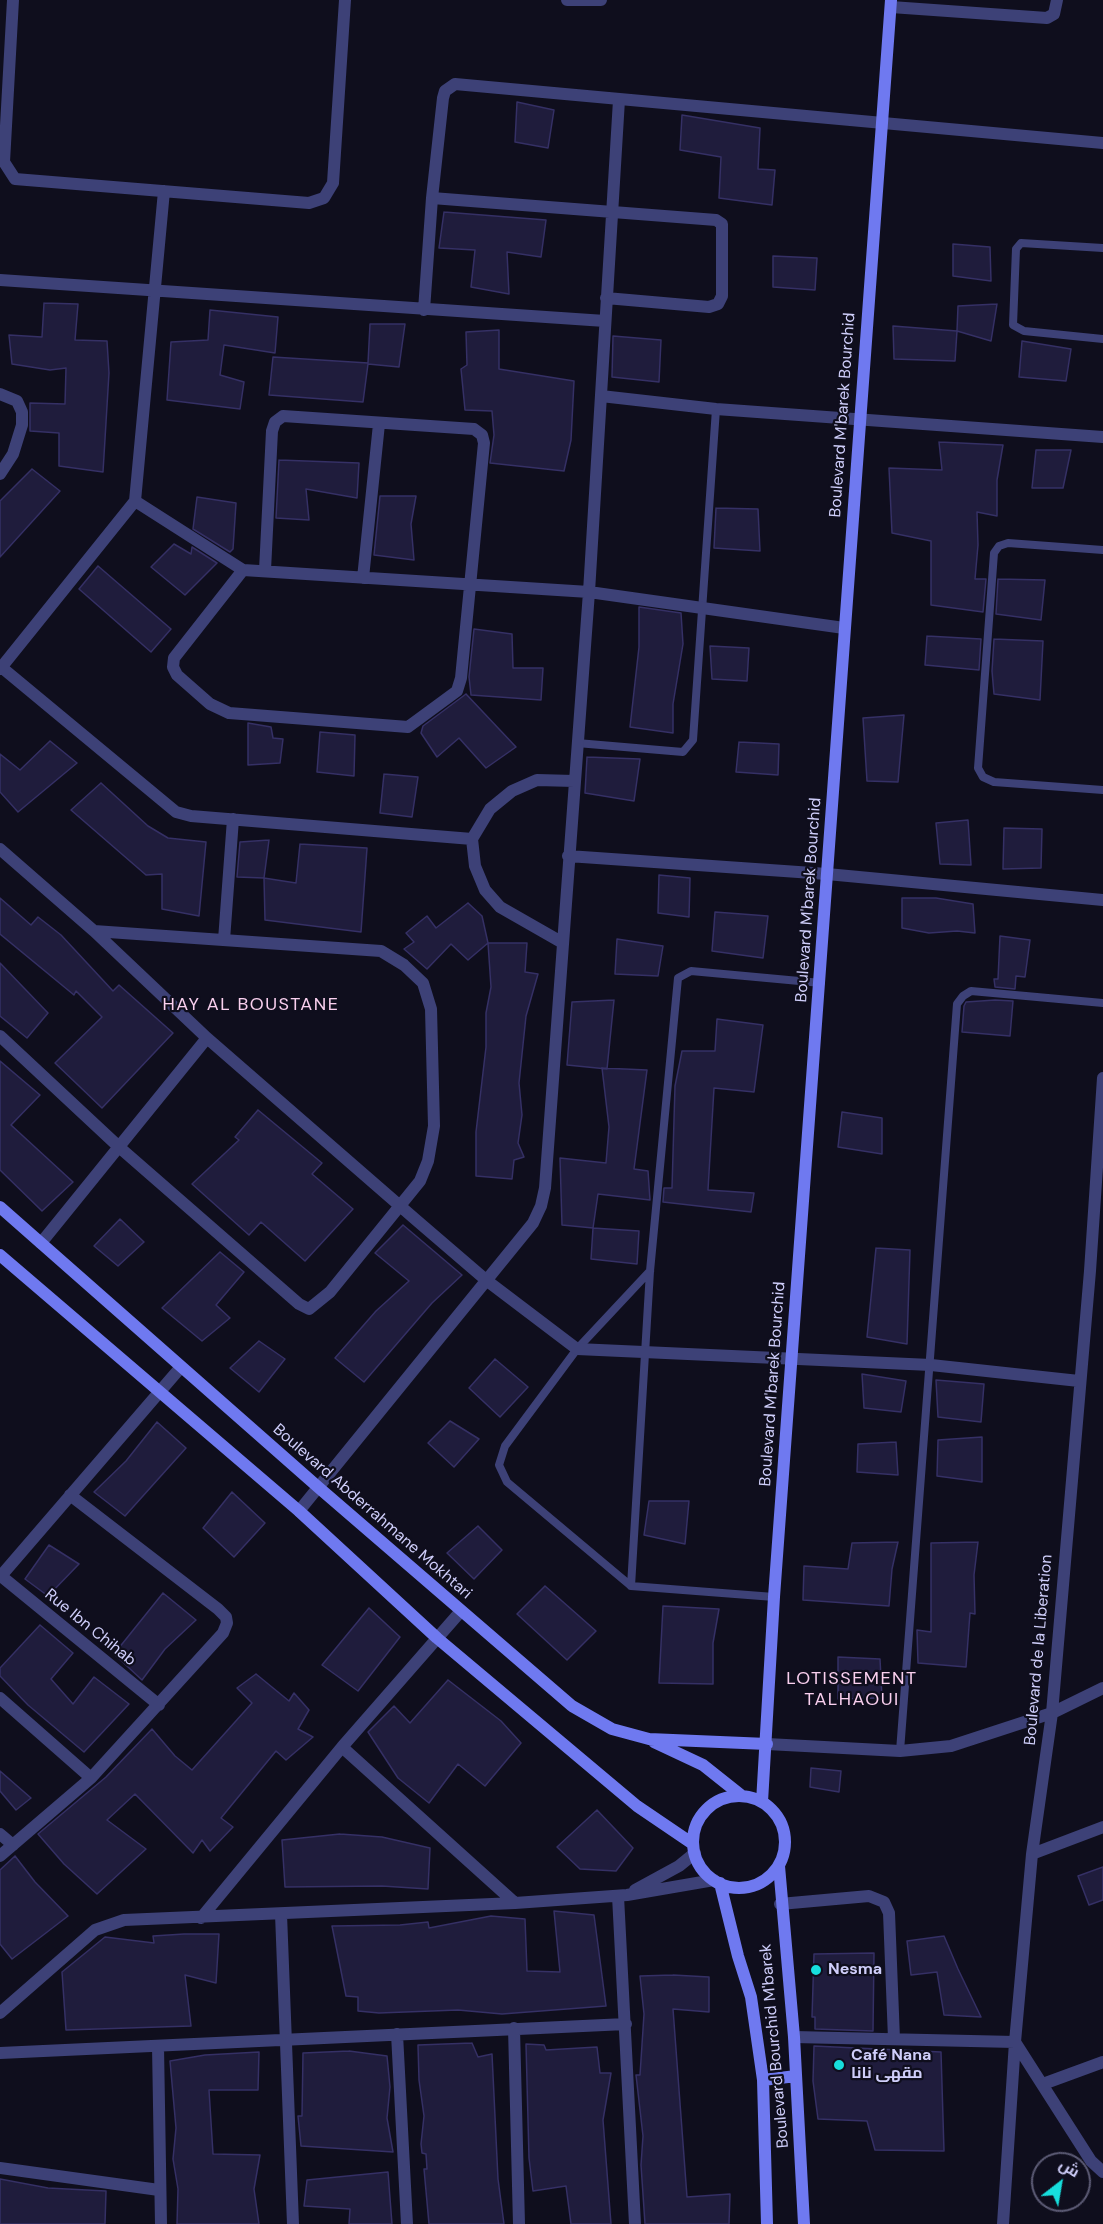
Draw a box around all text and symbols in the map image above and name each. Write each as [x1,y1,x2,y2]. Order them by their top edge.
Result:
street label: Boulevard M'barek Bourchid [826,312,860,518]
street label: Boulevard M'barek Bourchid [792,797,826,1003]
district label: HAY AL BOUSTANE [163,994,339,1016]
street label: Boulevard M'barek Bourchid [756,1281,790,1487]
street label: Boulevard Abderrahmane Mokhtari [269,1420,475,1604]
street label: Boulevard de la Liberation [1021,1554,1057,1746]
street label: Rue Ibn Chihab [41,1585,139,1671]
district label: LOTISSEMENT TALHAOUI [786,1668,918,1710]
street label: Boulevard Bourchid M'barek [756,1943,794,2149]
place label: Nesma [828,1960,882,1980]
marker: Nesma [809,1963,823,1977]
place label: Café Nana مقهى نانا [851,2046,931,2084]
marker: Café Nana مقهى نانا [832,2058,846,2072]
north arrow [1031,2152,1091,2212]
text: ش [1055,2154,1084,2182]

